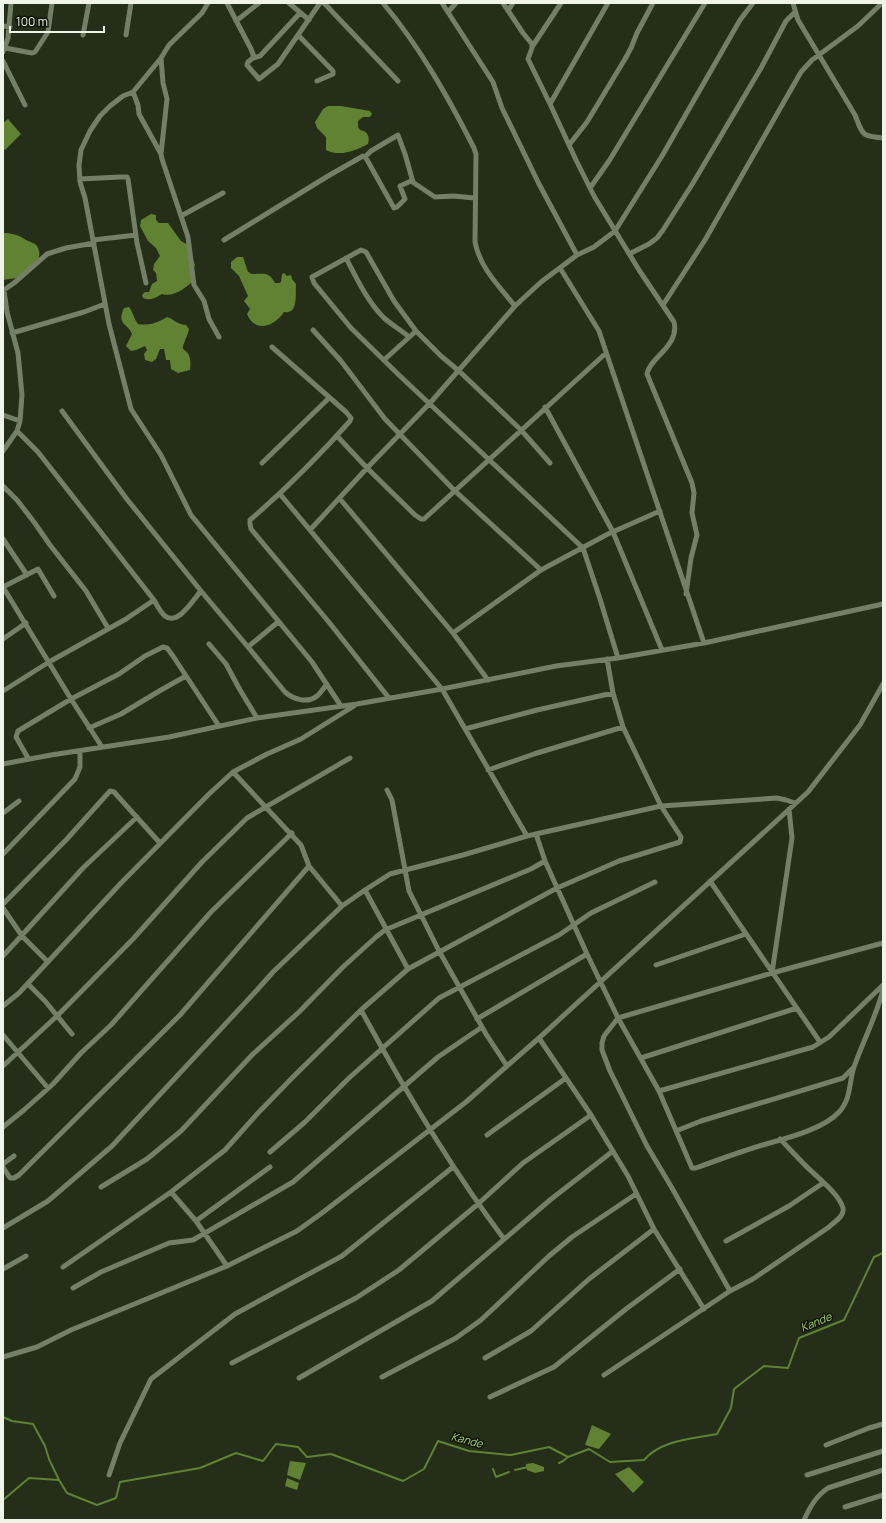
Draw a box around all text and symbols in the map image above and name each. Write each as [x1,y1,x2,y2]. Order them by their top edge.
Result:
scale bar [10,8,104,34]
text: 100 m [16,13,48,30]
water label: Kande [798,1308,834,1335]
water label: Kande [450,1428,485,1451]

